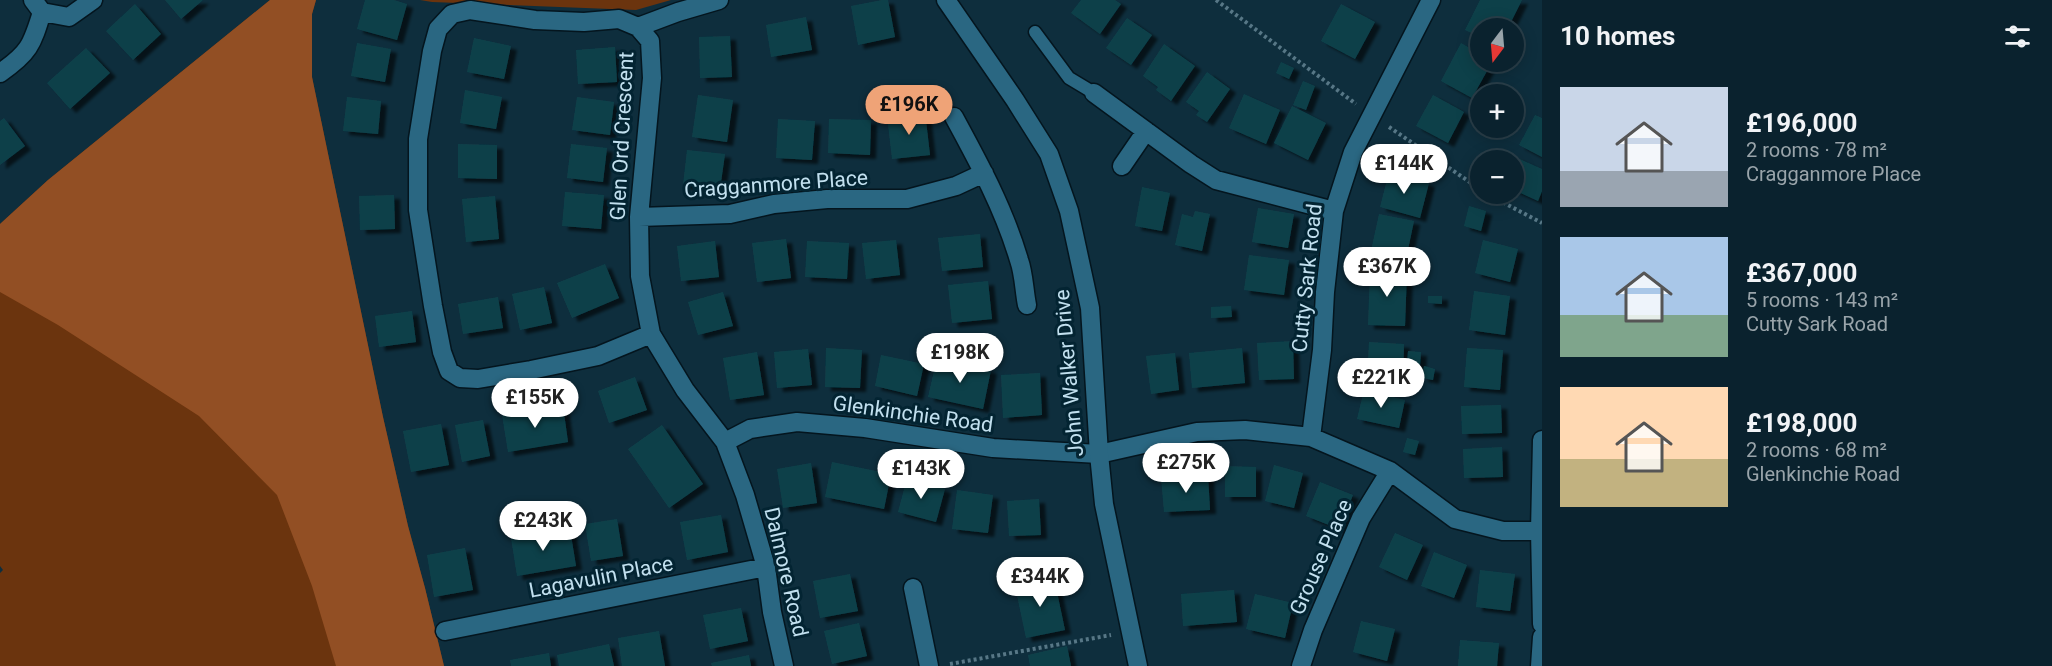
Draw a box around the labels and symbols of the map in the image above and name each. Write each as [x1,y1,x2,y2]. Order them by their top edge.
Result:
north arrow [1470,18,1524,72]
street label: Glen Ord Crescent [606,51,638,221]
pin: £196K [867,85,951,136]
pin: £144K [1362,144,1446,195]
street label: Cragganmore Place [683,166,869,202]
street label: Cutty Sark Road [1287,203,1327,353]
pin: £367K [1345,247,1429,298]
street label: John Walker Drive [1050,288,1088,458]
pin: £198K [918,333,1002,384]
pin: £221K [1339,358,1423,409]
pin: £155K [493,378,577,429]
street label: Glenkinchie Road [831,391,995,437]
pin: £275K [1144,443,1228,494]
pin: £143K [879,449,963,500]
street label: Grouse Place [1285,496,1357,618]
pin: £243K [501,501,585,552]
street label: Dalmore Road [759,505,813,639]
street label: Lagavulin Place [527,551,675,603]
pin: £344K [998,557,1082,608]

